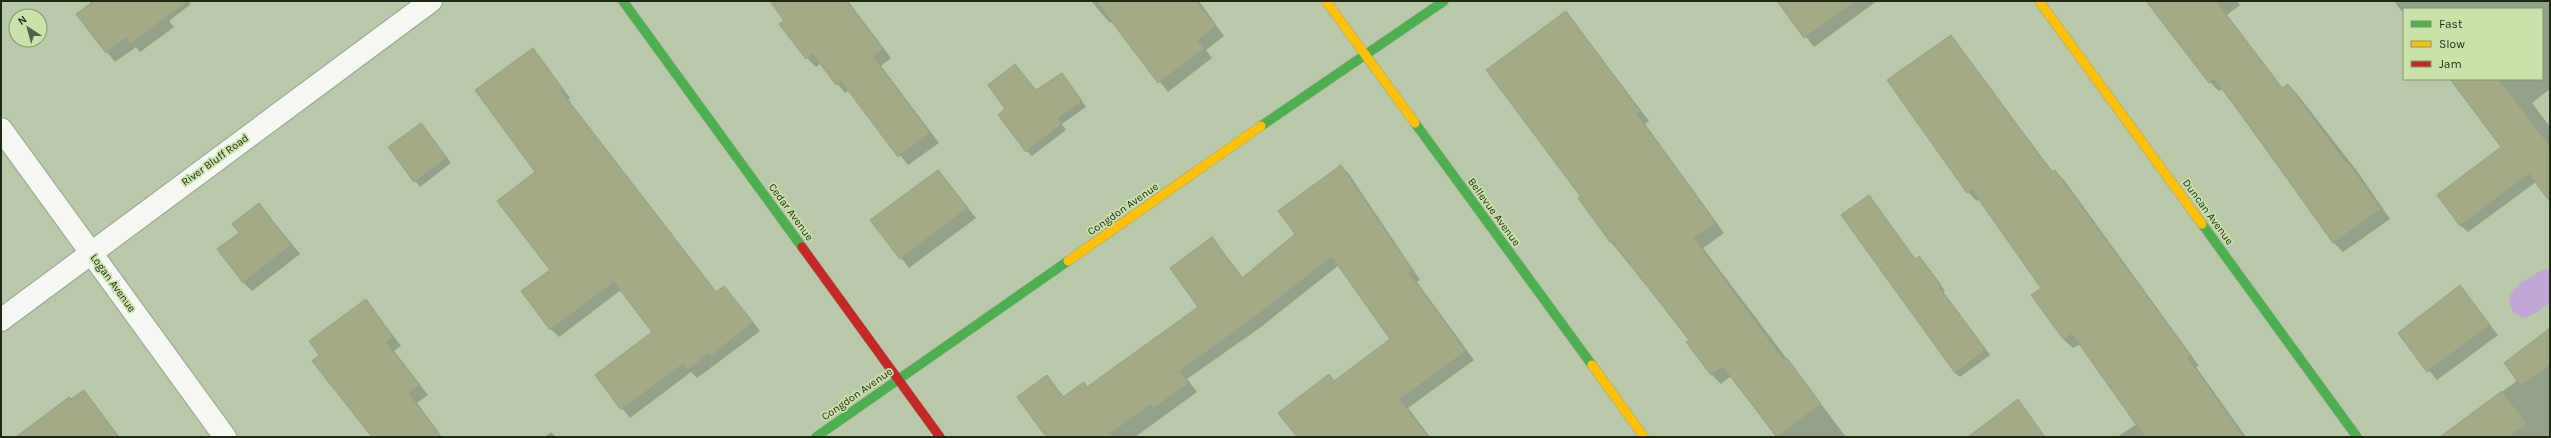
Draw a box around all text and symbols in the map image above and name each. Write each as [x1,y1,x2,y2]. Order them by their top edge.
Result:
north arrow [8,8,48,48]
legend [2403,8,2543,80]
text: N [15,13,29,28]
text: Fast [2439,17,2463,31]
text: Slow [2439,37,2465,51]
text: Jam [2439,57,2462,71]
street label: River Bluff Road [179,131,251,189]
street label: Bellevue Avenue [1465,175,1523,249]
street label: Duncan Avenue [2180,177,2236,248]
street label: Congdon Avenue [1085,180,1161,238]
street label: Cedar Avenue [766,181,816,244]
street label: Logan Avenue [87,251,139,315]
street label: Congdon Avenue [819,365,895,423]

